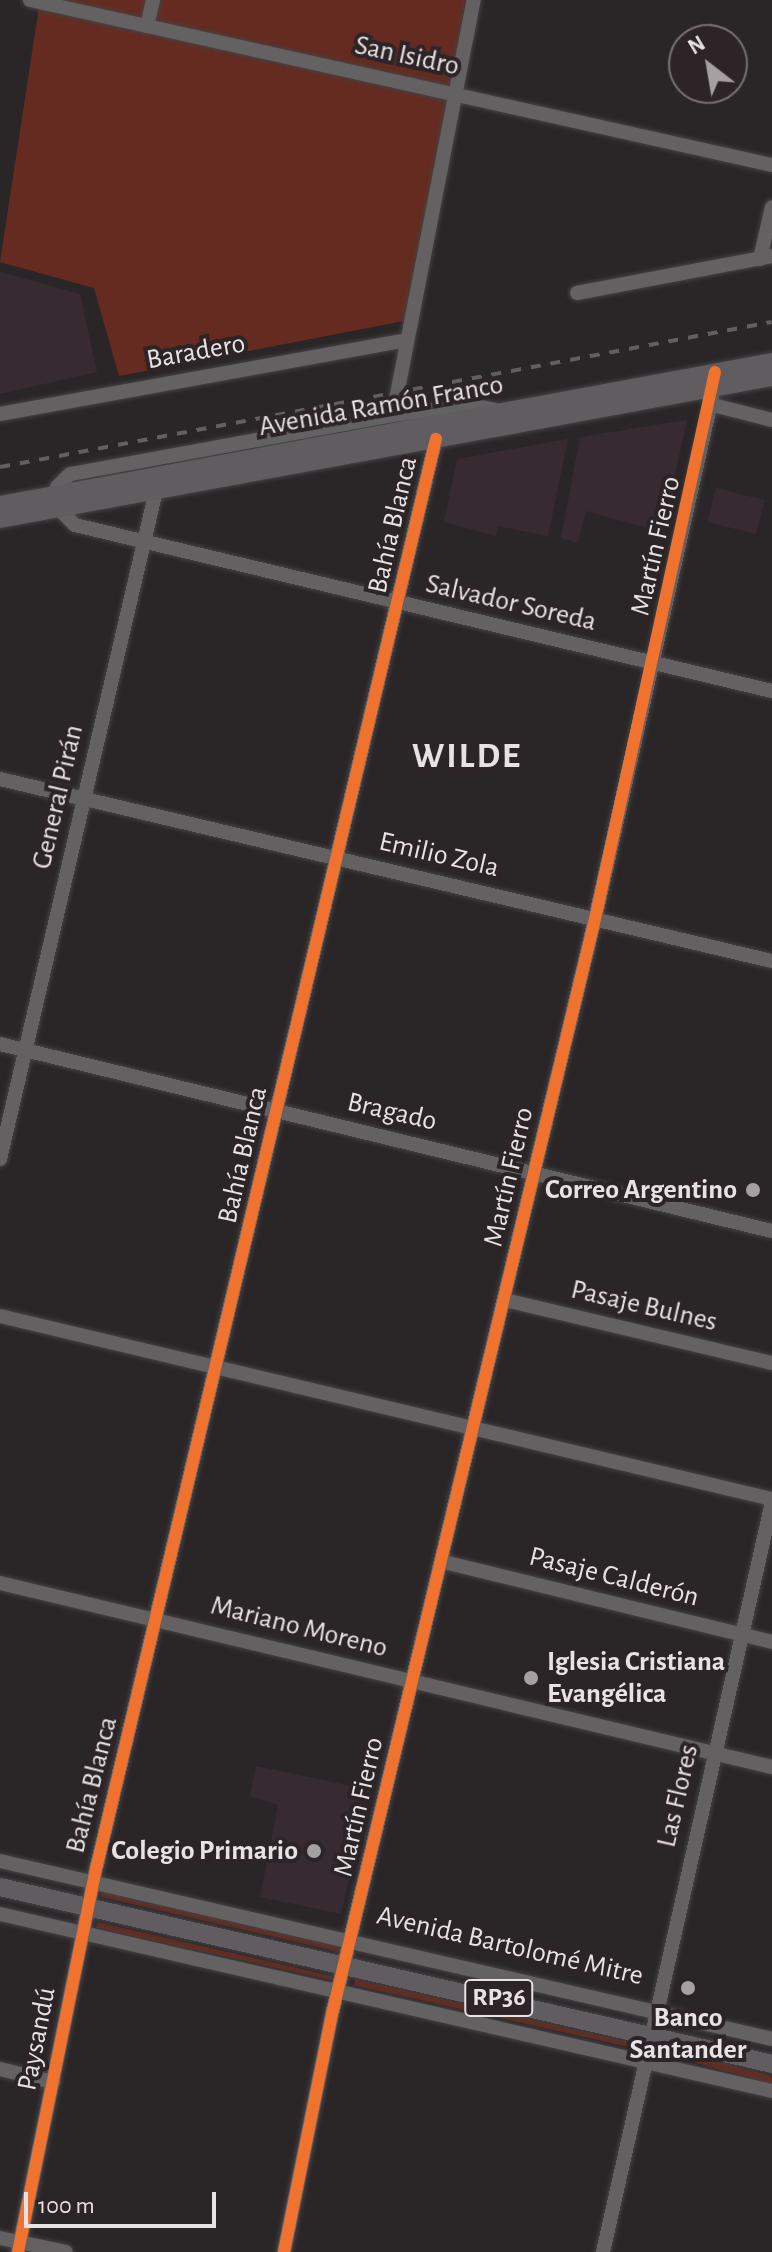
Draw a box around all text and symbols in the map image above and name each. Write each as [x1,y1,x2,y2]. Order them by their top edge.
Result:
north arrow [668,24,748,104]
street label: San Isidro [352,29,462,83]
text: N [684,32,709,59]
street label: Baradero [144,327,248,377]
street label: Avenida Ramón Franco [256,368,506,444]
street label: Bahía Blanca [361,453,425,597]
street label: Martín Fierro [624,473,688,619]
street label: Salvador Soreda [422,567,600,639]
street label: General Pirán [25,722,91,872]
district label: WILDE [412,735,522,779]
street label: Emilio Zola [376,825,502,885]
street label: Bahía Blanca [211,1083,275,1227]
street label: Bragado [344,1085,440,1139]
street label: Martín Fierro [477,1104,541,1250]
place label: Correo Argentino [545,1173,737,1207]
marker: Correo Argentino [744,1181,762,1199]
street label: Pasaje Bulnes [568,1273,720,1339]
street label: Pasaje Calderón [526,1540,702,1614]
street label: Mariano Moreno [207,1589,391,1665]
place label: Iglesia Cristiana Evangélica [547,1645,725,1711]
marker: Iglesia Cristiana Evangélica [522,1669,540,1687]
street label: Bahía Blanca [59,1713,125,1857]
street label: Martín Fierro [327,1734,391,1880]
street label: Las Flores [650,1741,706,1851]
place label: Colegio Primario [111,1834,298,1868]
marker: Colegio Primario [305,1842,323,1860]
street label: Avenida Bartolomé Mitre [374,1899,646,1993]
road number: RP36 [463,1976,535,2020]
marker: Banco Santander [679,1979,697,1997]
street label: Paysandú [11,1984,63,2094]
place label: Banco Santander [630,2001,746,2067]
scale bar [28,2176,220,2226]
text: 100 m [38,2194,95,2218]

